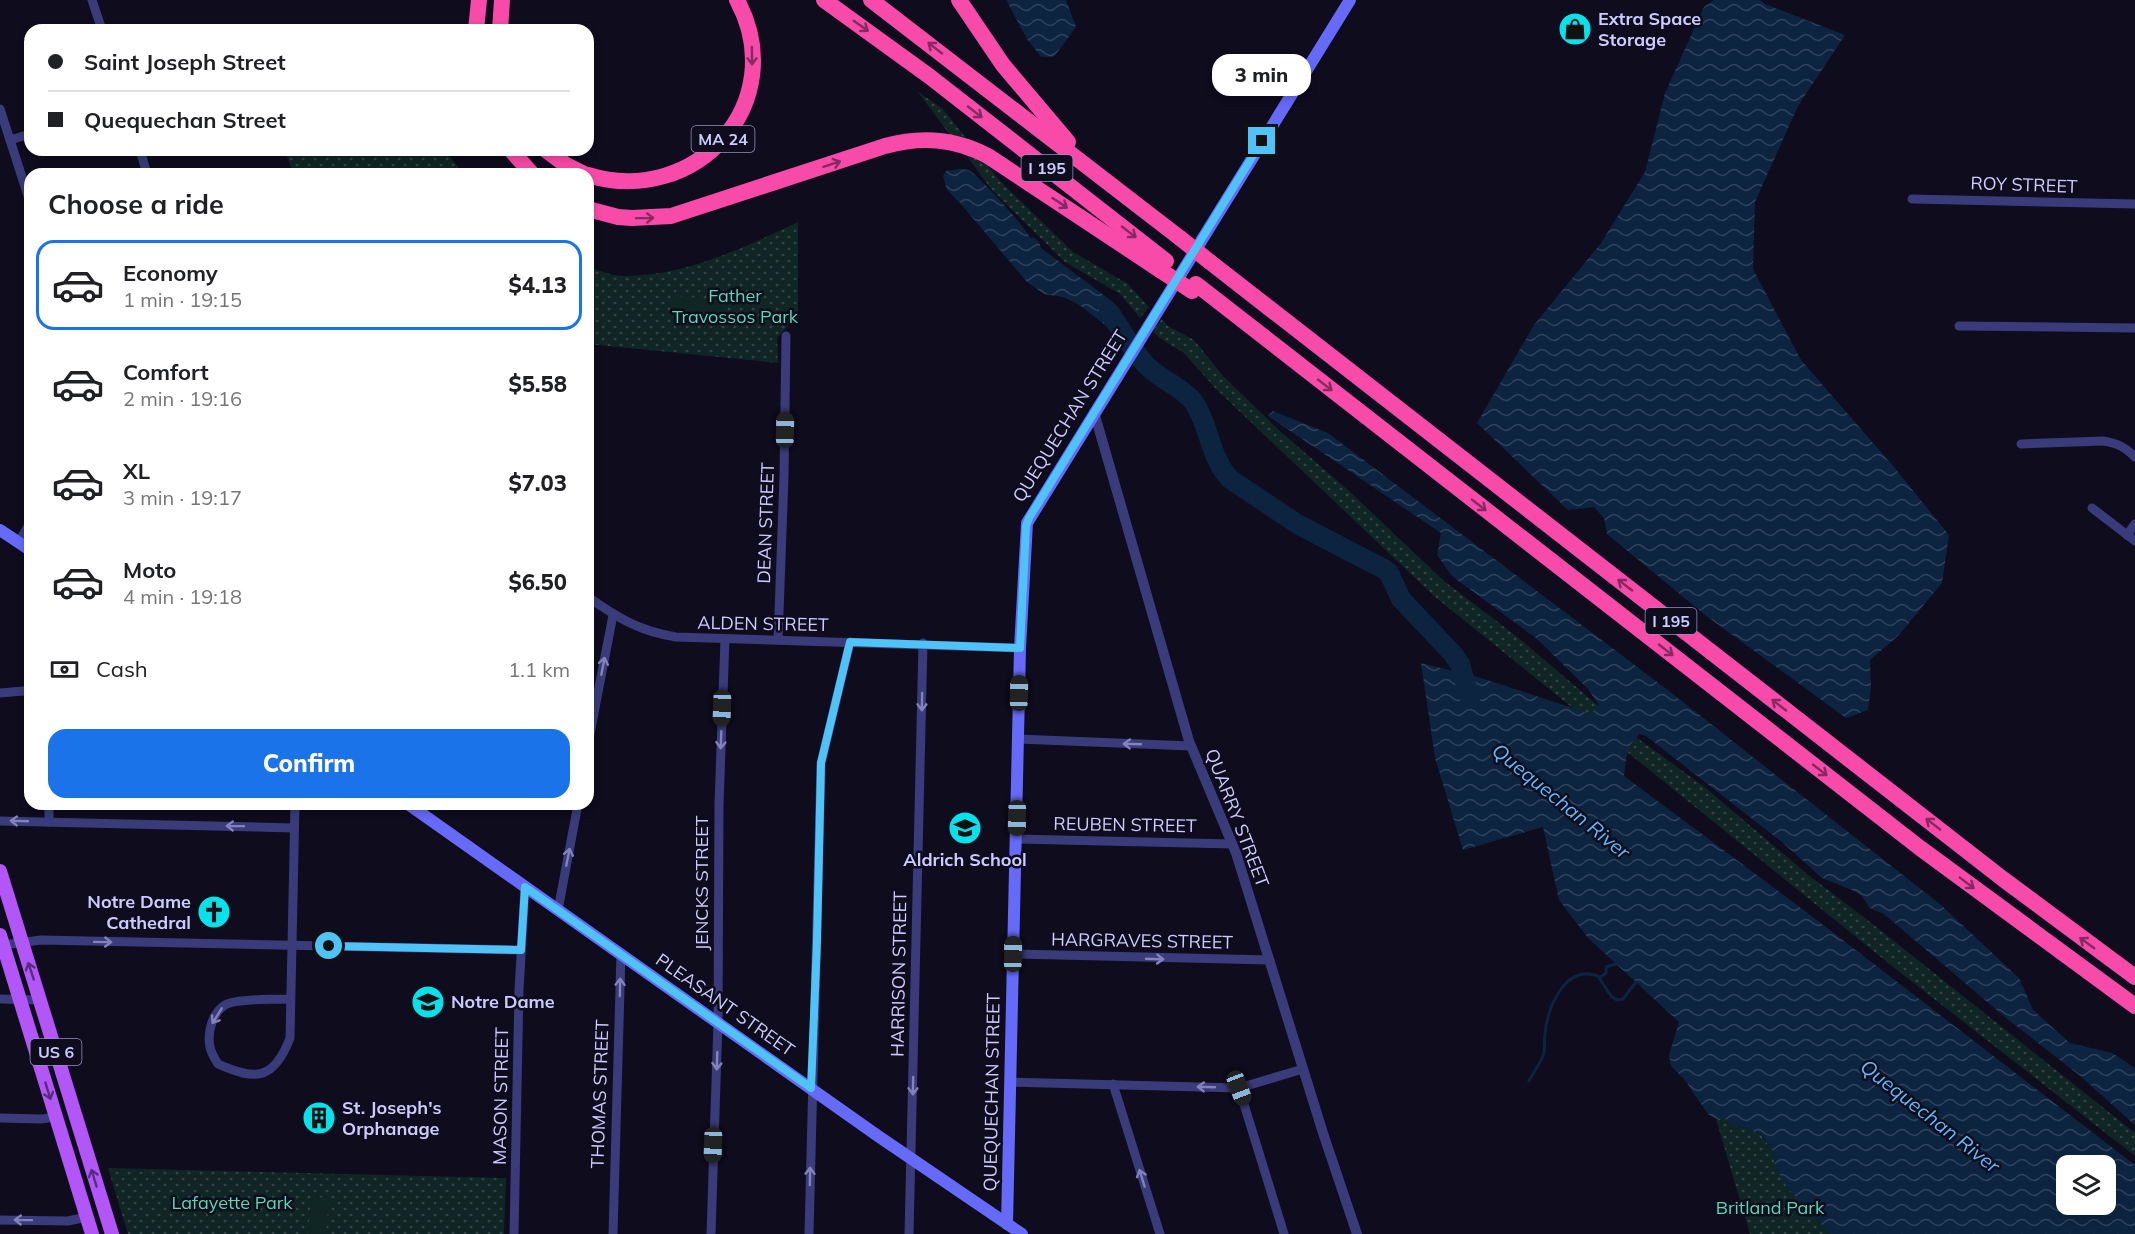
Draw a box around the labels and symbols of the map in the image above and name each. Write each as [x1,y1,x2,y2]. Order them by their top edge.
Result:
place label: Extra Space Storage [1598,7,1701,51]
shop icon: Extra Space Storage [1557,11,1593,47]
one-way arrow [852,20,868,32]
one-way arrow [927,42,943,54]
one-way arrow [746,45,757,65]
callout: 3 min [1212,54,1312,96]
one-way arrow [967,106,983,119]
road number: MA 24 [692,126,754,152]
route end [1248,127,1275,154]
road number: I 195 [1022,155,1072,181]
one-way arrow [822,158,841,169]
street label: ROY STREET [1970,171,2078,198]
one-way arrow [1051,197,1068,210]
one-way arrow [635,212,655,224]
one-way arrow [1120,226,1136,238]
park label: Father Travossos Park [672,284,799,328]
street label: QUEQUECHAN STREET [1007,325,1132,506]
one-way arrow [1317,378,1333,391]
car [776,412,794,448]
street label: DEAN STREET [752,462,779,584]
one-way arrow [1471,498,1487,511]
one-way arrow [1617,578,1633,591]
road number: I 195 [1646,608,1696,634]
street label: ALDEN STREET [697,611,829,636]
one-way arrow [1658,644,1674,656]
one-way arrow [598,657,609,676]
car [1010,675,1028,711]
car [712,690,732,726]
one-way arrow [916,691,928,711]
one-way arrow [1771,698,1787,711]
one-way arrow [716,729,727,749]
water label: Quequechan River [1487,737,1636,864]
one-way arrow [1123,738,1143,749]
street label: QUARRY STREET [1200,745,1275,891]
one-way arrow [1812,763,1828,776]
car [1008,800,1026,836]
school or university icon: Aldrich School [947,810,983,846]
street label: REUBEN STREET [1053,812,1197,837]
one-way arrow [10,815,30,827]
street label: JENCKS STREET [690,815,713,951]
one-way arrow [1925,818,1941,831]
one-way arrow [226,820,246,832]
one-way arrow [563,848,574,868]
place label: Aldrich School [903,848,1027,871]
one-way arrow [1958,877,1974,889]
place label: Notre Dame Cathedral [87,890,191,934]
street label: HARRISON STREET [886,891,911,1057]
church icon: Notre Dame Cathedral [196,894,232,930]
street label: HARGRAVES STREET [1051,927,1233,954]
route start [315,932,342,959]
one-way arrow [93,936,113,947]
car [1004,936,1022,972]
one-way arrow [2080,937,2096,949]
street label: PLEASANT STREET [651,948,799,1061]
one-way arrow [1145,953,1165,964]
one-way arrow [25,962,36,981]
one-way arrow [614,977,626,997]
school or university icon: Notre Dame [410,984,446,1020]
place label: Notre Dame [451,990,555,1013]
street label: QUEQUECHAN STREET [978,992,1005,1192]
one-way arrow [211,1008,224,1025]
street label: THOMAS STREET [585,1019,614,1169]
street label: MASON STREET [488,1027,513,1165]
road number: US 6 [31,1039,82,1065]
one-way arrow [711,1050,722,1070]
water label: Quequechan River [1856,1053,2006,1178]
car [1224,1068,1254,1108]
one-way arrow [907,1075,919,1095]
one-way arrow [43,1081,54,1100]
one-way arrow [1196,1081,1216,1092]
place label: St. Joseph's Orphanage [342,1096,442,1140]
building icon: St. Joseph's Orphanage [301,1100,337,1136]
car [703,1127,723,1163]
one-way arrow [804,1166,816,1186]
one-way arrow [88,1169,99,1188]
one-way arrow [1136,1169,1147,1188]
park label: Lafayette Park [171,1191,293,1214]
park label: Britland Park [1716,1196,1825,1219]
one-way arrow [13,1215,33,1226]

